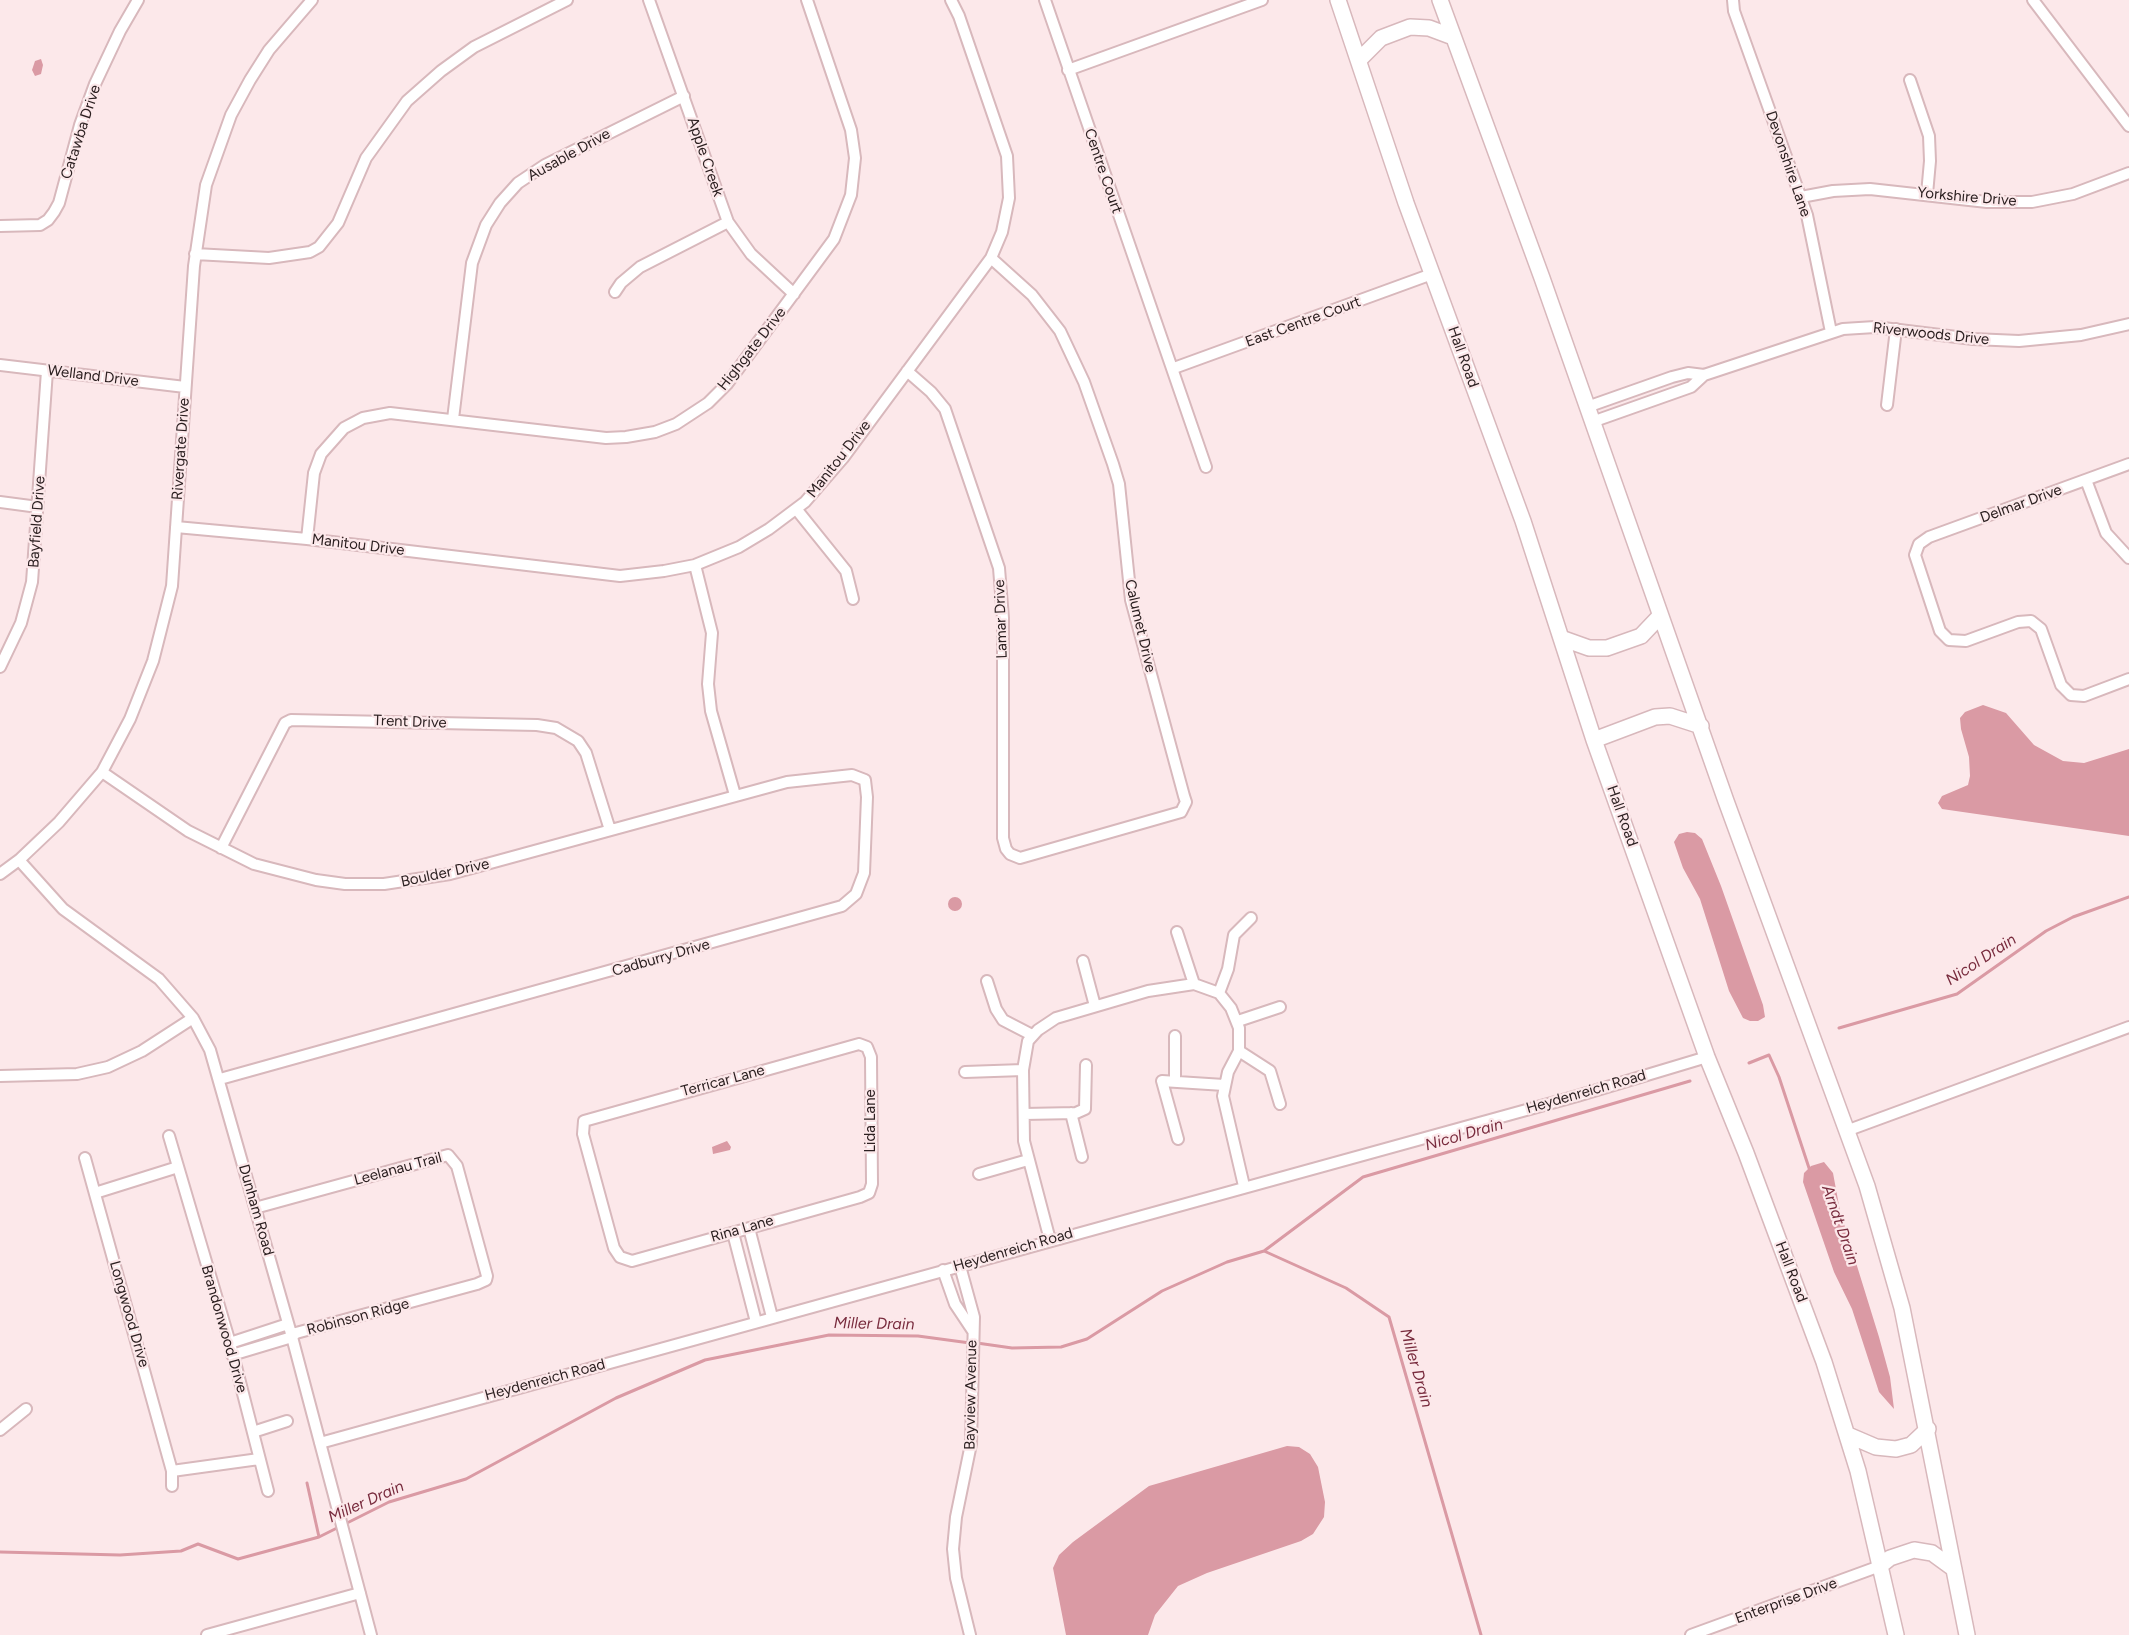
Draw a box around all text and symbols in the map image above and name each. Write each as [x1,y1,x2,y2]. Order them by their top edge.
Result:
street label: Catawba Drive [57,83,105,181]
street label: Devonshire Lane [1761,109,1815,219]
street label: Apple Creek [683,115,727,199]
street label: Ausable Drive [524,125,614,185]
street label: Centre Court [1080,126,1126,216]
street label: Yorkshire Drive [1917,184,2017,210]
street label: East Centre Court [1243,293,1363,351]
street label: Highgate Drive [714,304,790,394]
street label: Riverwoods Drive [1872,319,1990,349]
street label: Hall Road [1444,324,1482,390]
street label: Welland Drive [46,361,140,391]
street label: Rivergate Drive [168,397,194,501]
street label: Manitou Drive [803,417,875,501]
street label: Bayfield Drive [25,475,49,569]
street label: Delmar Drive [1978,481,2064,527]
street label: Manitou Drive [311,530,405,560]
street label: Calumet Drive [1121,578,1159,674]
street label: Lamar Drive [991,579,1011,659]
street label: Trent Drive [373,712,447,732]
street label: Hall Road [1603,783,1641,849]
street label: Boulder Drive [399,855,491,891]
water label: Nicol Drain [1942,930,2020,990]
street label: Cadburry Drive [610,935,712,981]
street label: Terricar Lane [679,1061,767,1101]
street label: Heydenreich Road [1524,1066,1648,1118]
street label: Lida Lane [862,1089,880,1153]
water label: Nicol Drain [1423,1115,1505,1155]
street label: Leelanau Trail [352,1149,444,1189]
street label: Dunham Road [234,1162,278,1258]
water label: Arndt Drain [1817,1182,1863,1268]
street label: Rina Lane [708,1211,776,1247]
street label: Heydenreich Road [951,1224,1075,1276]
street label: Hall Road [1771,1239,1811,1305]
street label: Longwood Drive [105,1259,153,1369]
street label: Brandonwood Drive [197,1263,251,1395]
street label: Robinson Ridge [305,1295,411,1339]
water label: Miller Drain [833,1314,915,1334]
water label: Miller Drain [1396,1326,1436,1410]
street label: Bayview Avenue [961,1340,981,1450]
street label: Heydenreich Road [483,1355,607,1405]
water label: Miller Drain [325,1477,407,1527]
street label: Enterprise Drive [1733,1574,1839,1628]

